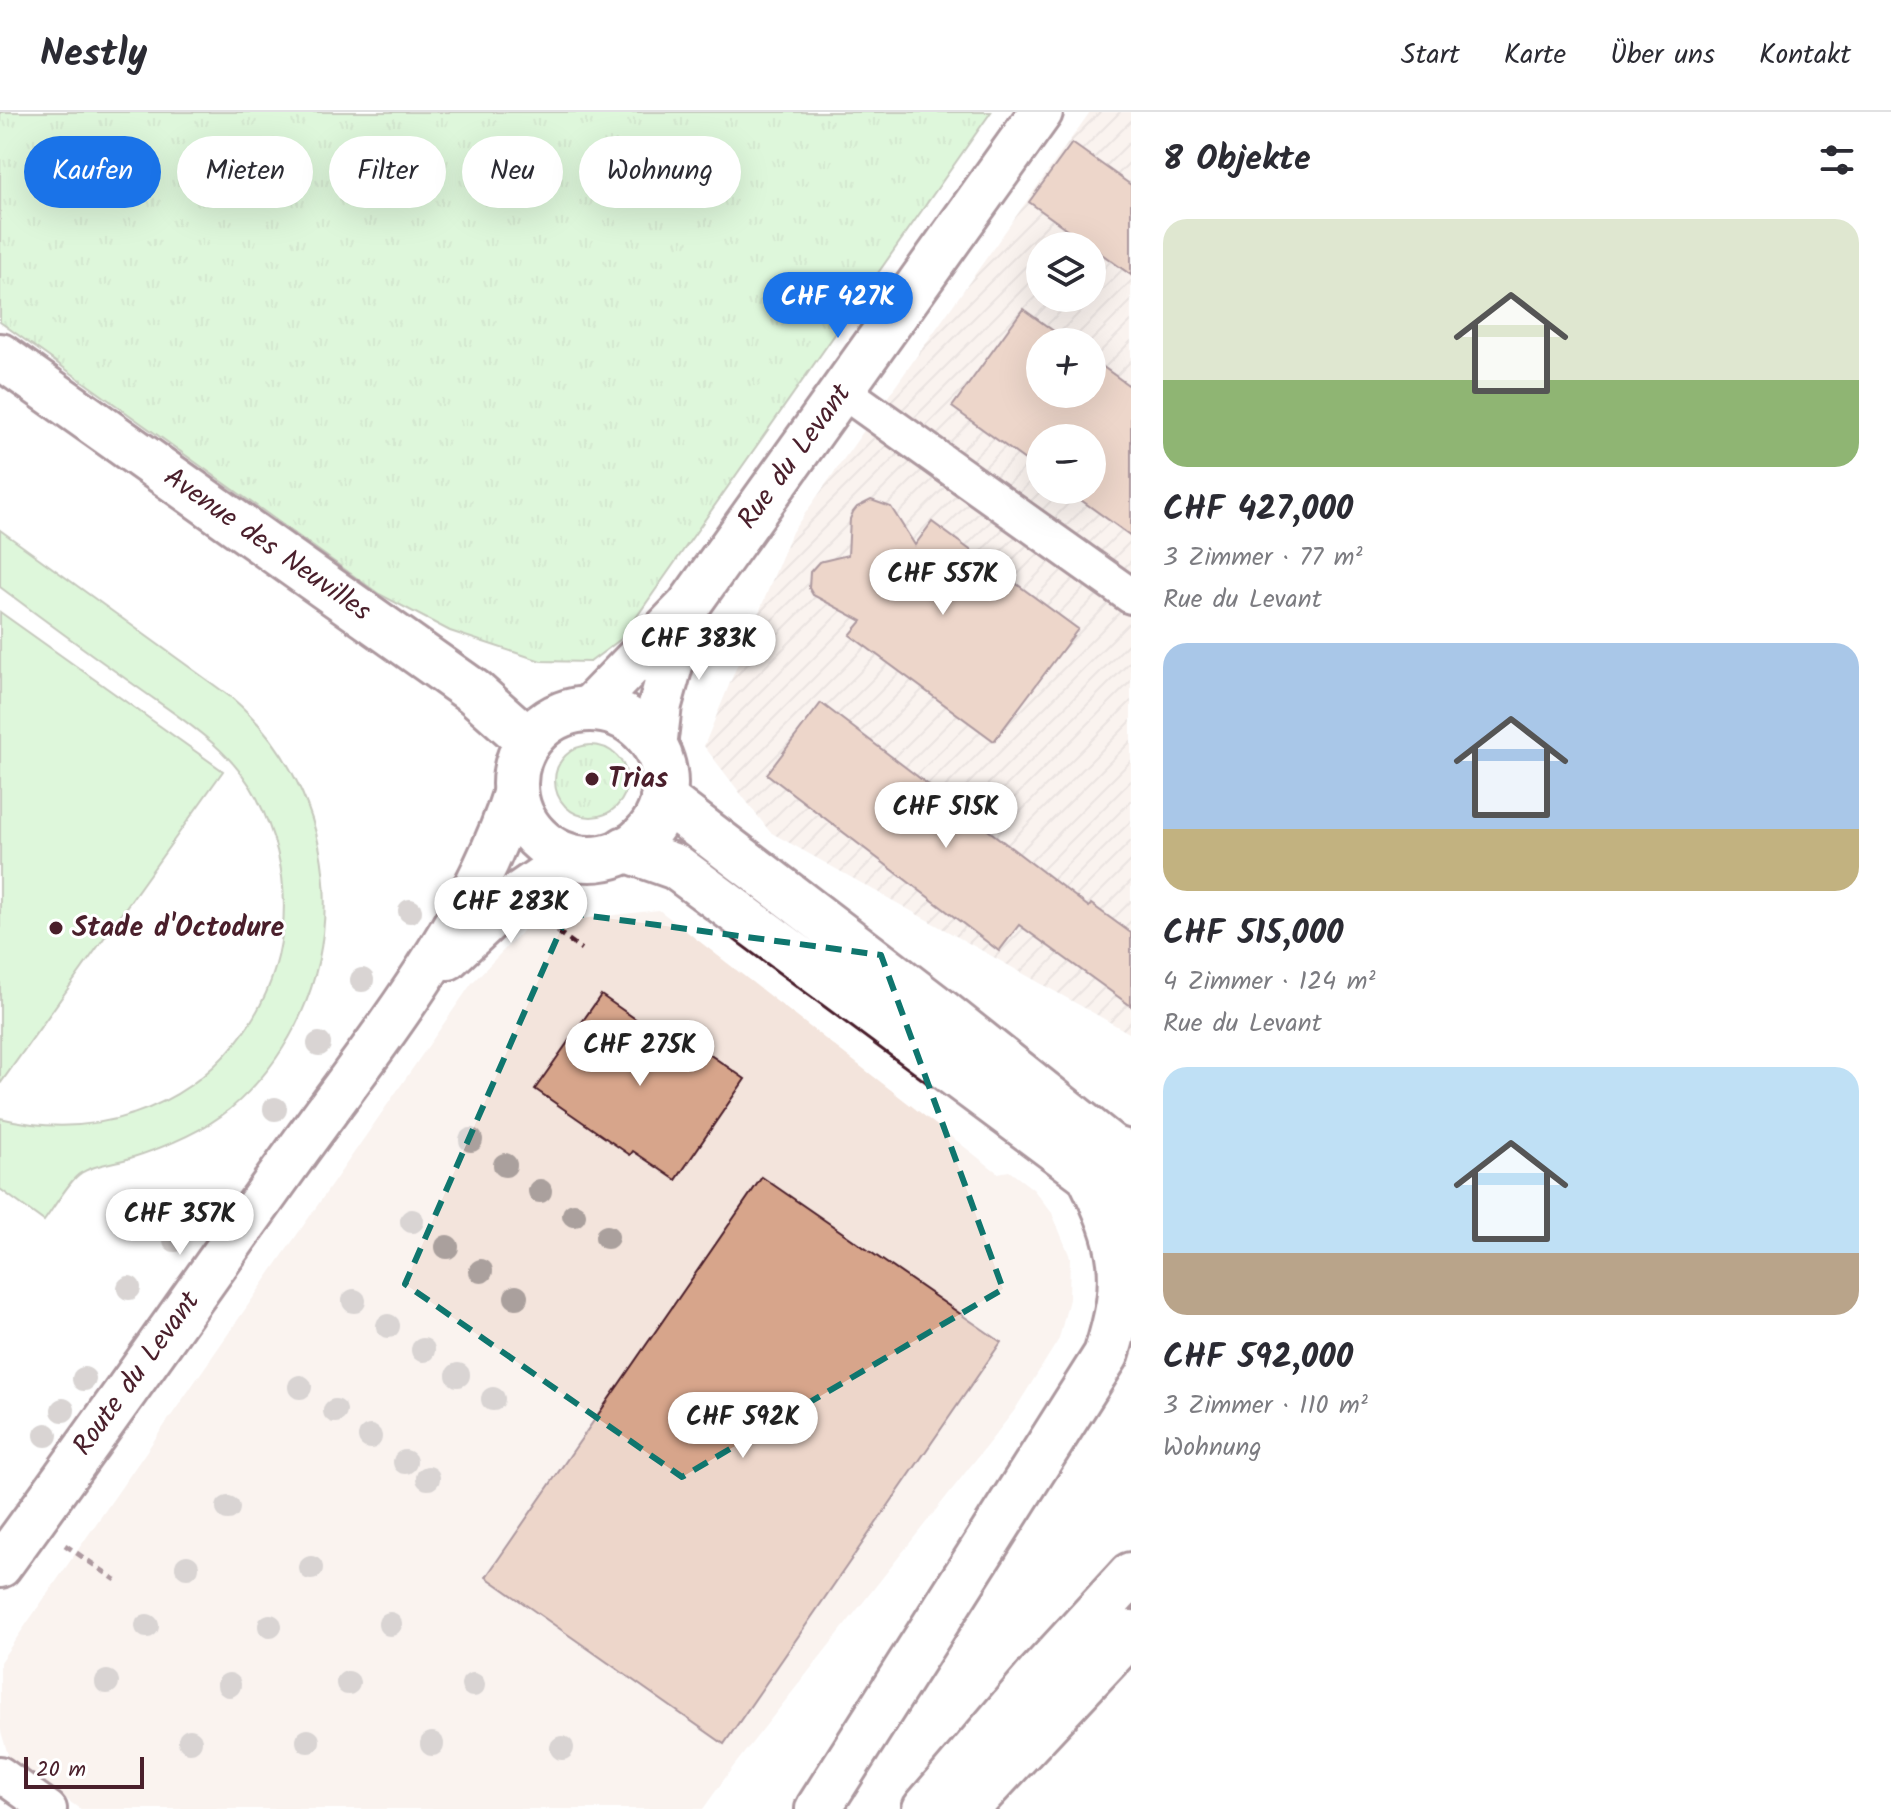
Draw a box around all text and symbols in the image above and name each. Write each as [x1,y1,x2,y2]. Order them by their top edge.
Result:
text: Nestly [40,25,147,85]
text: Start [1401,33,1460,78]
text: Karte [1504,33,1566,78]
text: Über uns [1610,33,1715,78]
text: Kontakt [1759,33,1851,78]
text: 8 Objekte [1163,133,1311,187]
chip: Kaufen [24,136,161,208]
chip: Mieten [177,136,313,208]
chip: Filter [329,136,446,208]
chip: Neu [462,136,563,208]
chip: Wohnung [579,136,741,208]
icon: filters [1815,138,1859,182]
map controls [1026,232,1106,504]
button: layers [1026,232,1106,312]
icon: home [1439,271,1583,415]
pin: CHF 427K [755,272,921,340]
text: CHF 427K [781,277,895,319]
button: + [1026,328,1106,408]
street label: Rue du Levant [727,374,864,539]
button: − [1026,424,1106,504]
street label: Avenue des Neuvilles [154,456,380,634]
text: CHF 427,000 [1163,483,1353,537]
text: 3 Zimmer · 77 m² [1163,537,1362,579]
pin: CHF 557K [860,549,1026,617]
text: CHF 557K [887,554,999,596]
text: Rue du Levant [1163,579,1322,621]
pin: CHF 383K [616,614,782,682]
text: CHF 383K [641,619,757,661]
icon: home [1439,695,1583,839]
place label: Trias [608,757,668,802]
marker: Trias [583,770,601,788]
pin: CHF 515K [863,782,1029,850]
text: CHF 515K [893,787,999,829]
pin: CHF 283K [428,877,594,945]
text: CHF 283K [452,882,570,924]
place label: Stade d'Octodure [72,906,284,951]
text: CHF 515,000 [1163,907,1344,961]
marker: Stade d'Octodure [47,919,65,937]
text: 4 Zimmer · 124 m² [1163,961,1376,1003]
text: Rue du Levant [1163,1003,1322,1045]
pin: CHF 275K [557,1020,723,1088]
text: CHF 275K [583,1025,697,1067]
icon: home [1439,1119,1583,1263]
pin: CHF 357K [97,1189,263,1257]
text: CHF 357K [124,1194,236,1236]
street label: Route du Levant [62,1281,213,1466]
text: CHF 592,000 [1163,1331,1353,1385]
text: 3 Zimmer · 110 m² [1163,1385,1368,1427]
pin: CHF 592K [660,1392,826,1460]
text: CHF 592K [686,1397,800,1439]
text: Wohnung [1163,1427,1262,1469]
scale bar [24,1753,144,1789]
text: 20 m [36,1753,86,1788]

